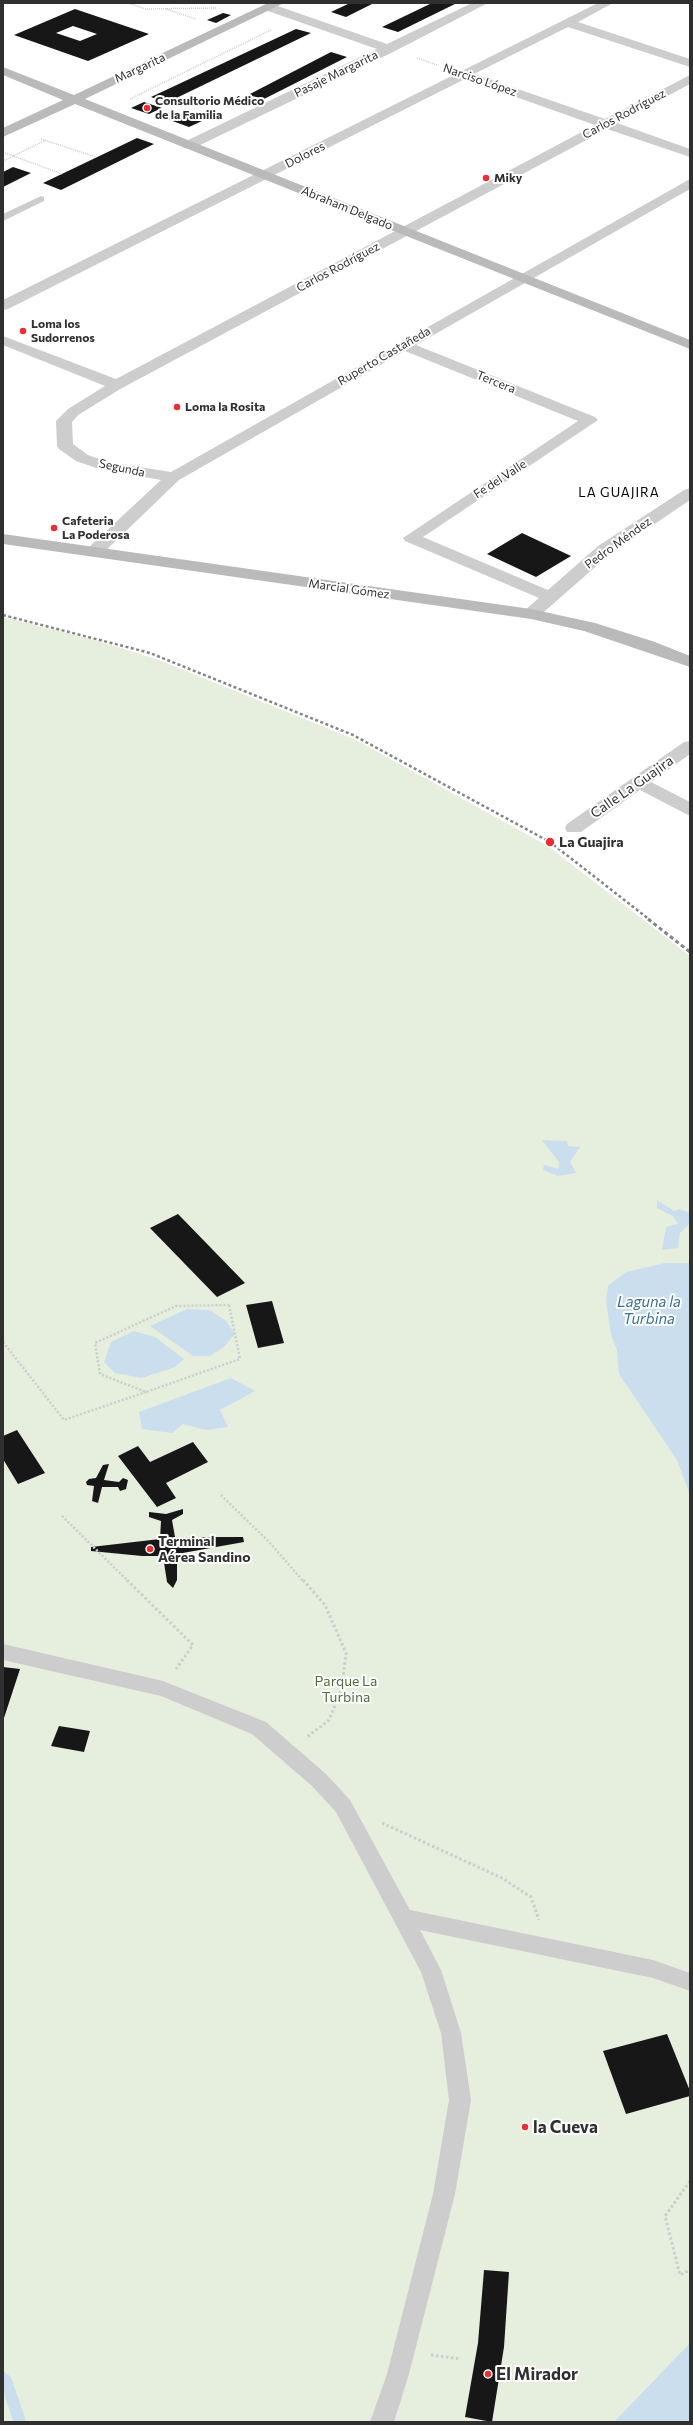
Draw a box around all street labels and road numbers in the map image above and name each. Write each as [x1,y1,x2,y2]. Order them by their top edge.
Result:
street label: Pasaje Margarita [292,47,380,101]
street label: Margarita [112,50,168,86]
street label: Narciso López [441,61,519,99]
street label: Carlos Rodríguez [580,86,668,142]
street label: Dolores [283,139,327,171]
street label: Abraham Delgado [299,183,395,233]
street label: Carlos Rodríguez [294,239,382,295]
street label: Ruperto Castañeda [335,324,433,388]
street label: Tercera [474,368,518,396]
street label: Segunda [98,456,146,480]
street label: Fe del Valle [471,457,529,501]
street label: Pedro Méndez [582,514,654,572]
street label: Marcial Gómez [308,576,390,602]
street label: Calle La Guajira [587,752,677,822]

